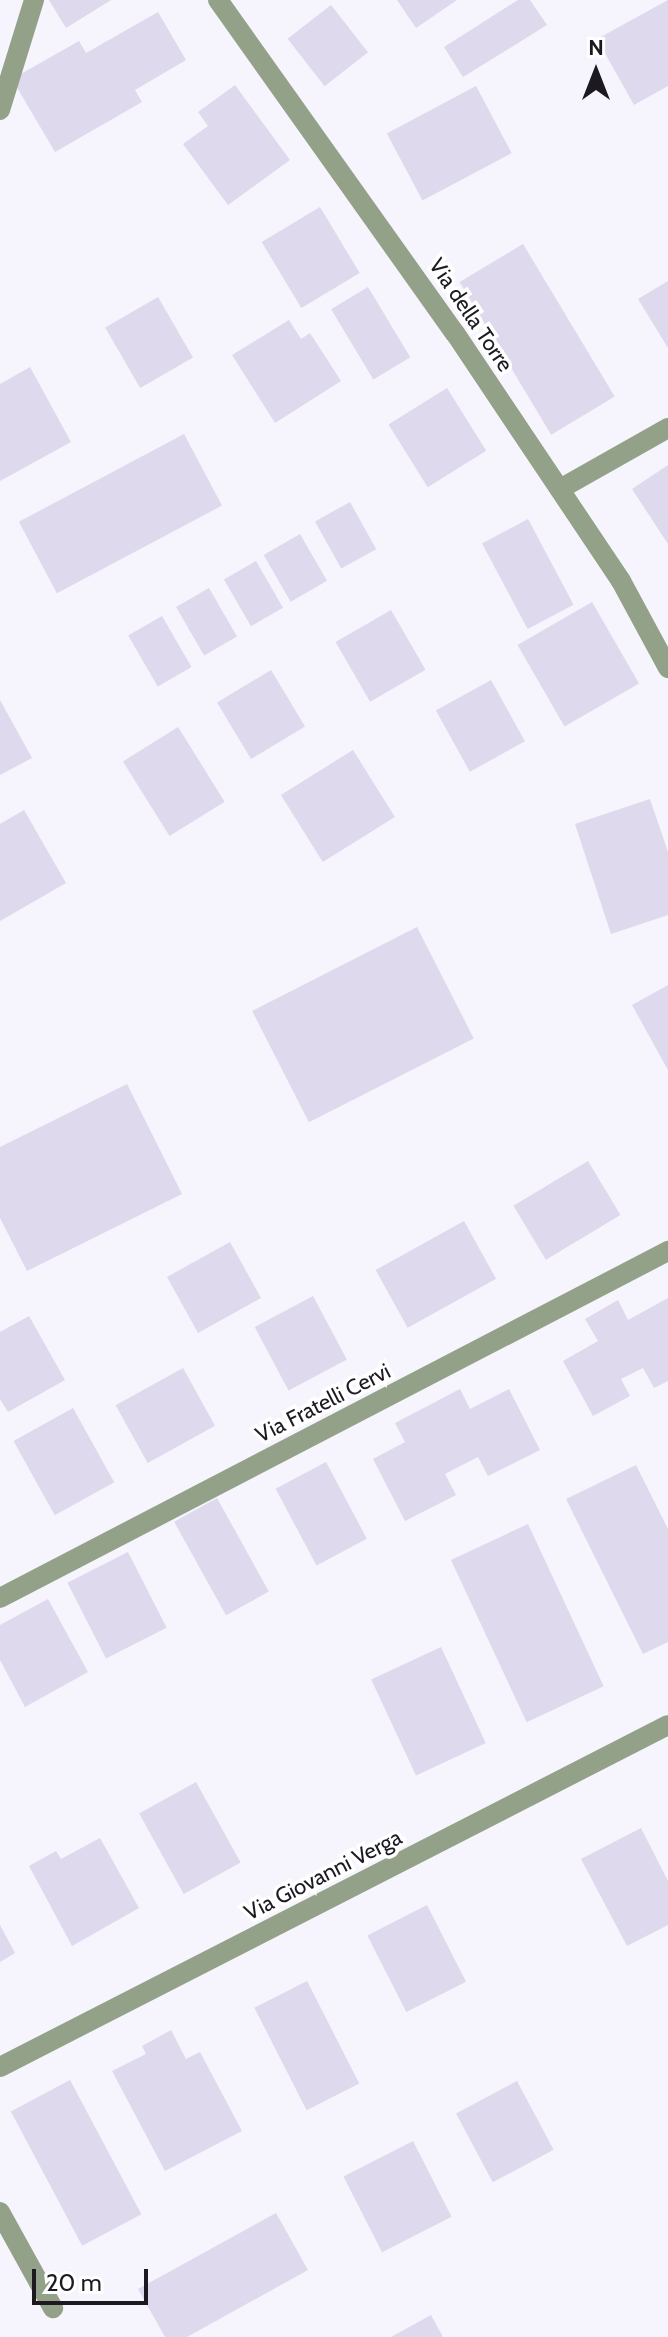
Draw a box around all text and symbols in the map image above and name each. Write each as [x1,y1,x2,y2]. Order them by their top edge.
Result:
north arrow [556,32,636,112]
text: N [588,34,604,61]
street label: Via della Torre [423,253,519,377]
street label: Via Fratelli Cervi [251,1358,395,1448]
street label: Via Giovanni Verga [240,1824,406,1926]
scale bar [36,2253,152,2303]
text: 20 m [46,2268,102,2297]

